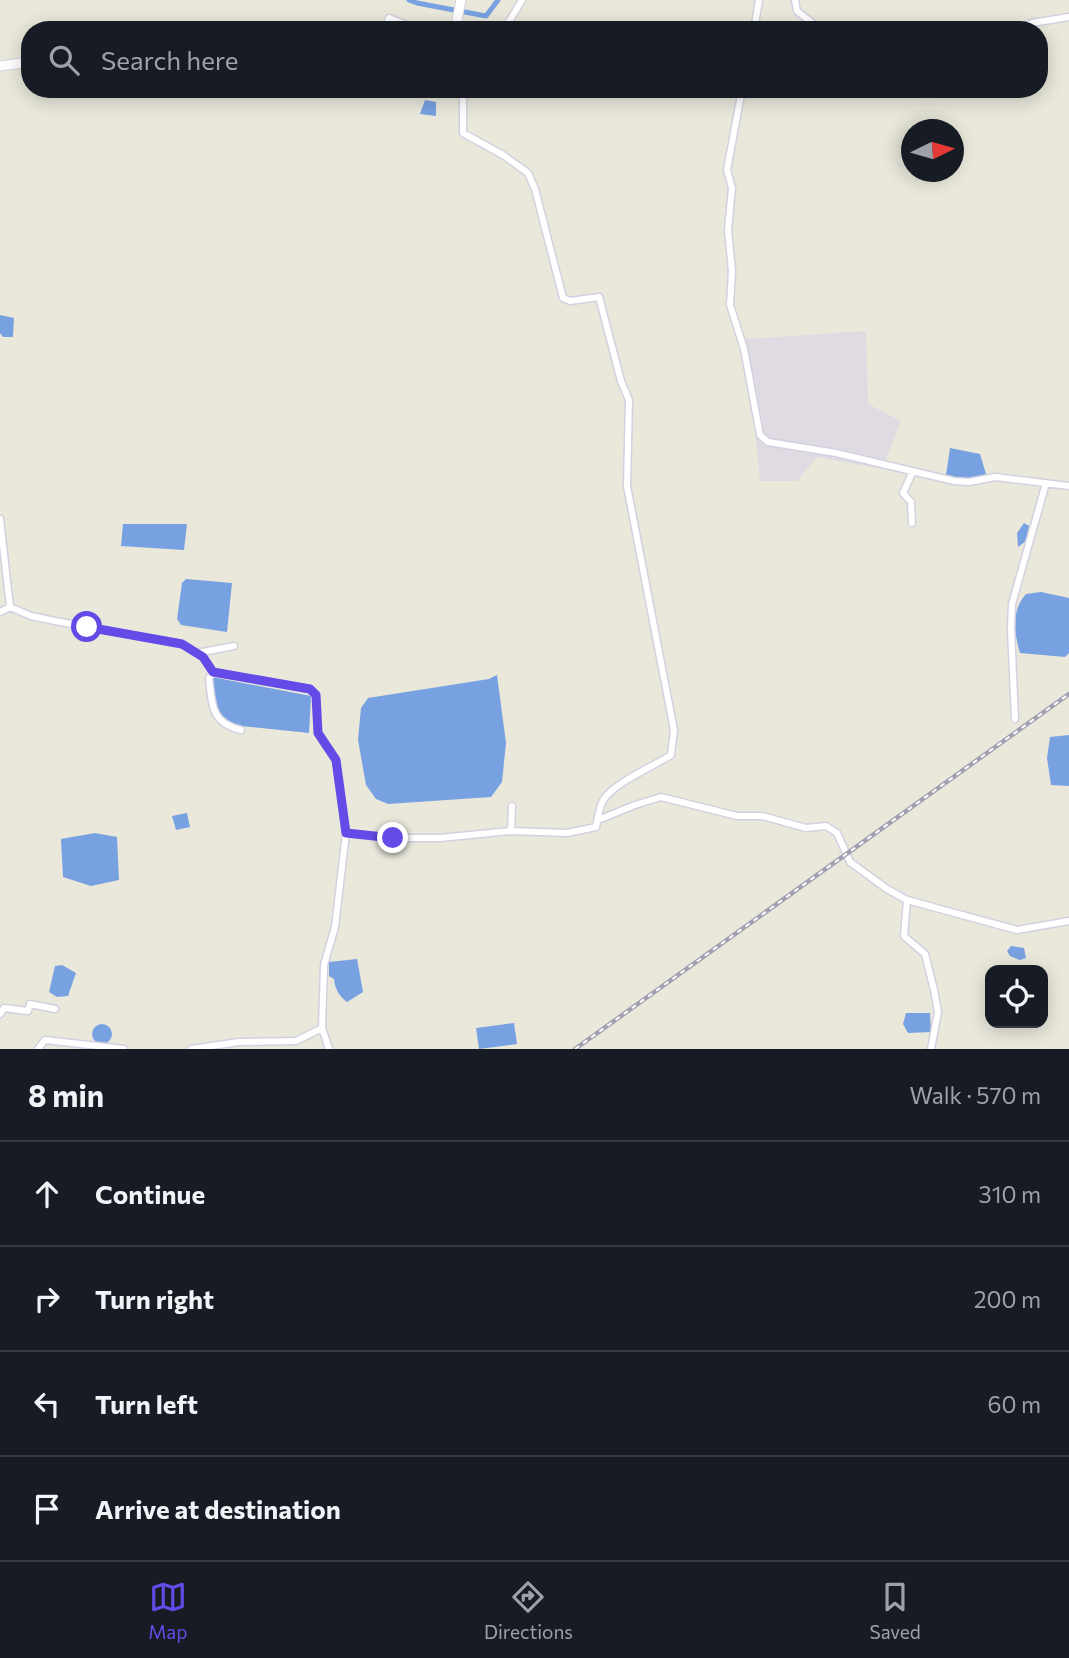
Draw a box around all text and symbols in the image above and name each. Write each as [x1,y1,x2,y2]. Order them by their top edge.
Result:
search box [21,21,1048,98]
icon: search [45,41,83,79]
text: Search here [101,44,239,75]
north arrow [901,119,964,182]
route start [71,611,102,642]
route end [377,822,408,853]
map controls [985,965,1048,1028]
button: locate [985,965,1048,1028]
text: 8 min [28,1076,104,1113]
text: Walk · 570 m [909,1081,1041,1109]
icon: ahead [28,1175,66,1213]
text: Continue [95,1178,205,1209]
text: 310 m [979,1180,1041,1208]
icon: right [28,1280,66,1318]
text: Turn right [95,1283,214,1314]
text: 200 m [974,1285,1041,1313]
icon: left [28,1385,66,1423]
text: Turn left [95,1388,198,1419]
text: 60 m [988,1390,1041,1418]
icon: arrive [28,1490,66,1528]
text: Arrive at destination [95,1493,341,1524]
tab: Map [148,1578,187,1643]
tab: Directions [484,1578,573,1643]
tab: Saved [869,1578,921,1643]

